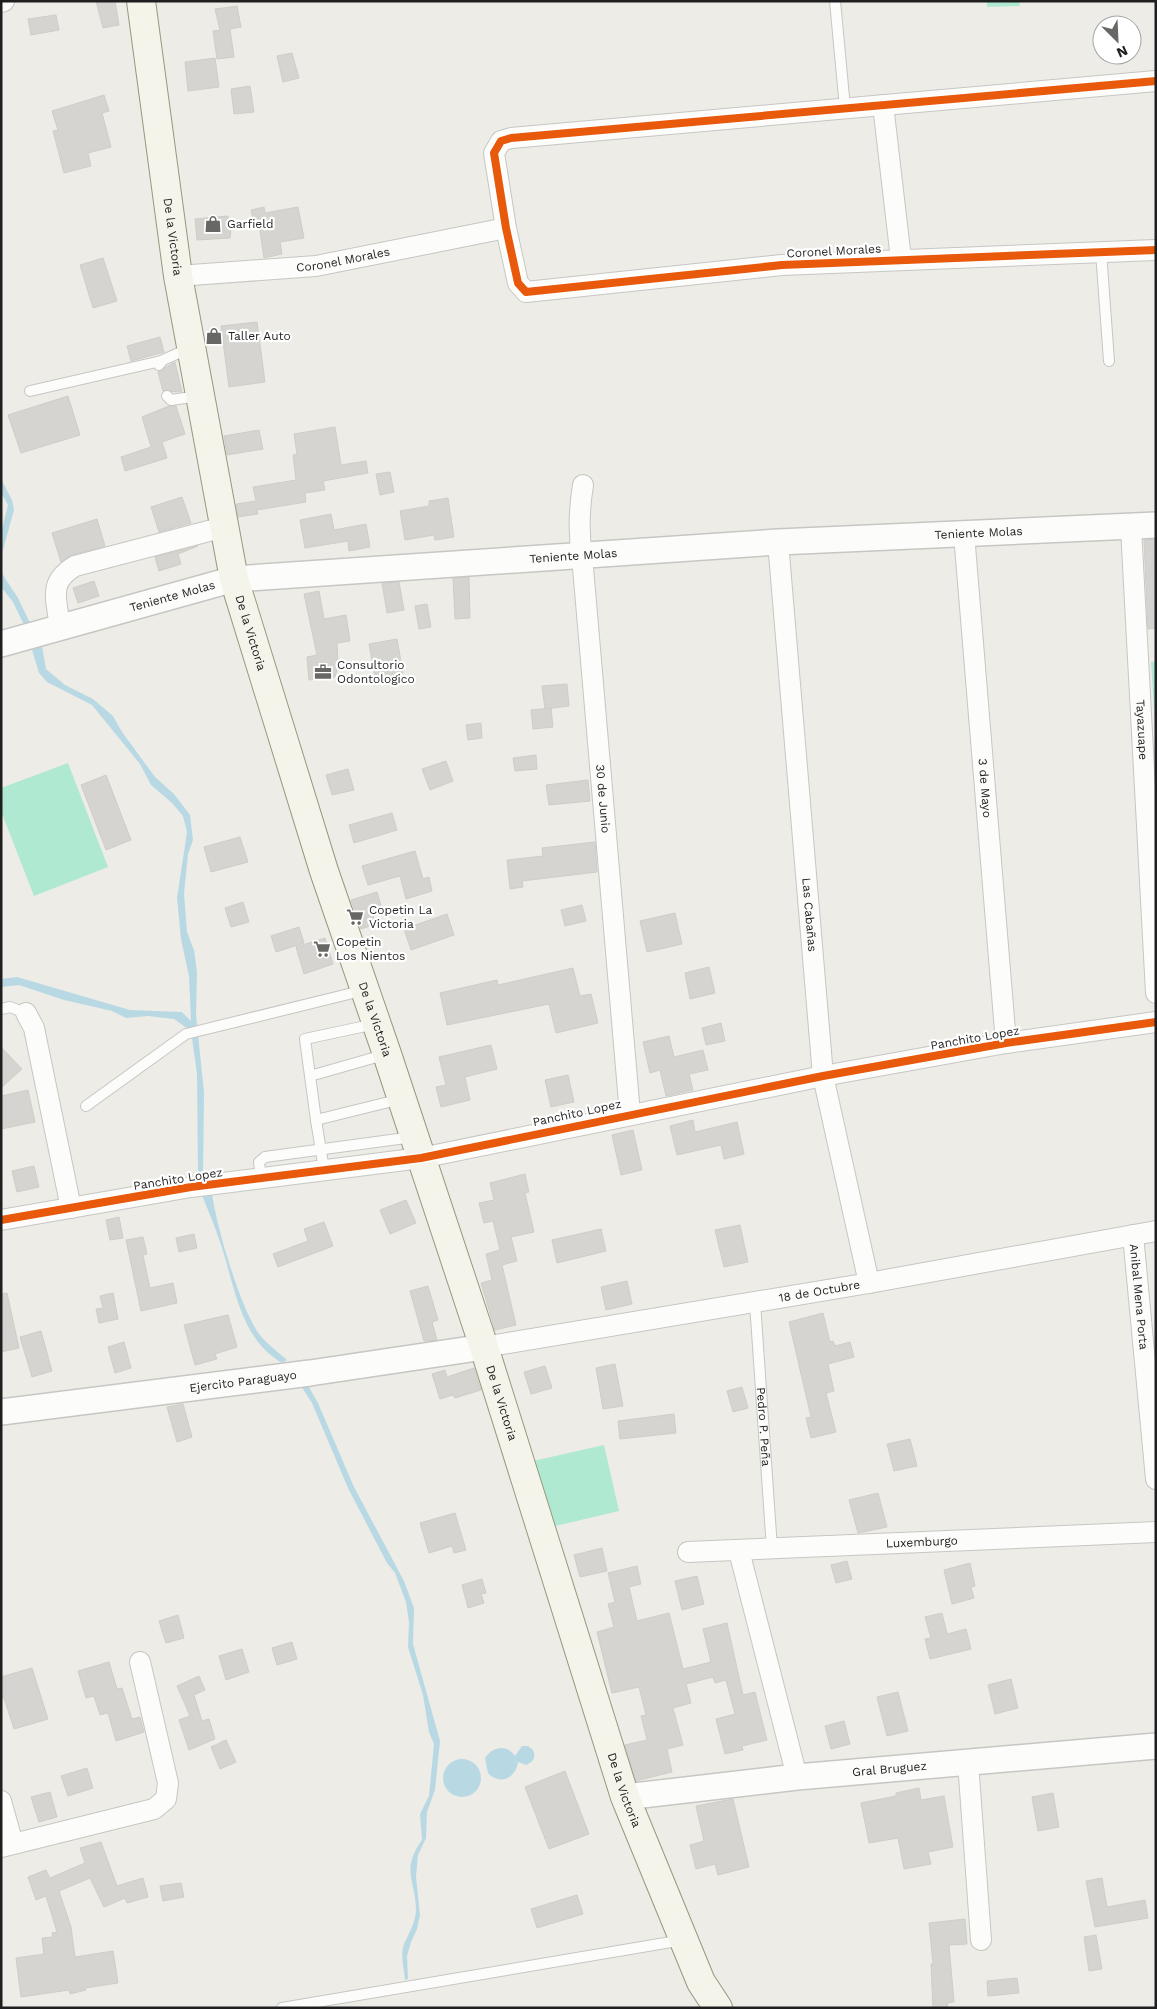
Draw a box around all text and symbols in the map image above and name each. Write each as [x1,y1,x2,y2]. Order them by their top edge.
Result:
north arrow [1092,15,1142,65]
text: N [1114,42,1130,61]
street label: De la Victoria [161,197,185,277]
shop icon: Garfield [203,214,223,234]
place label: Garfield [227,217,273,231]
street label: Coronel Morales [786,242,882,260]
street label: Coronel Morales [296,244,391,274]
shop icon: Taller Auto [204,326,224,346]
place label: Taller Auto [228,329,291,343]
street label: Teniente Molas [934,524,1023,542]
street label: Teniente Molas [529,546,618,566]
street label: Teniente Molas [128,578,217,615]
street label: De la Victoria [232,593,269,673]
place label: Consultorio Odontologico [337,658,415,686]
office icon: Consultorio Odontologico [313,662,333,682]
street label: Tayazuape [1133,699,1150,760]
street label: 3 de Mayo [976,758,994,818]
street label: 30 de Junio [593,764,613,834]
street label: Las Cabañas [799,877,820,952]
place label: Copetin La Victoria [369,903,433,931]
supermarket icon: Copetin La Victoria [345,907,365,927]
place label: Copetin Los Nientos [336,935,405,963]
supermarket icon: Copetin Los Nientos [312,939,332,959]
street label: De la Victoria [356,980,395,1059]
street label: Panchito Lopez [929,1023,1021,1053]
street label: Panchito Lopez [531,1097,623,1129]
street label: Panchito Lopez [132,1165,224,1193]
street label: Anibal Mena Porta [1127,1243,1151,1350]
street label: 18 de Octubre [778,1278,861,1305]
street label: De la Victoria [483,1363,520,1443]
street label: Ejercito Paraguayo [189,1368,298,1395]
street label: Pedro P. Peña [754,1387,773,1467]
street label: Luxemburgo [885,1533,958,1551]
street label: De la Victoria [605,1751,644,1830]
street label: Gral Bruguez [852,1759,927,1779]

